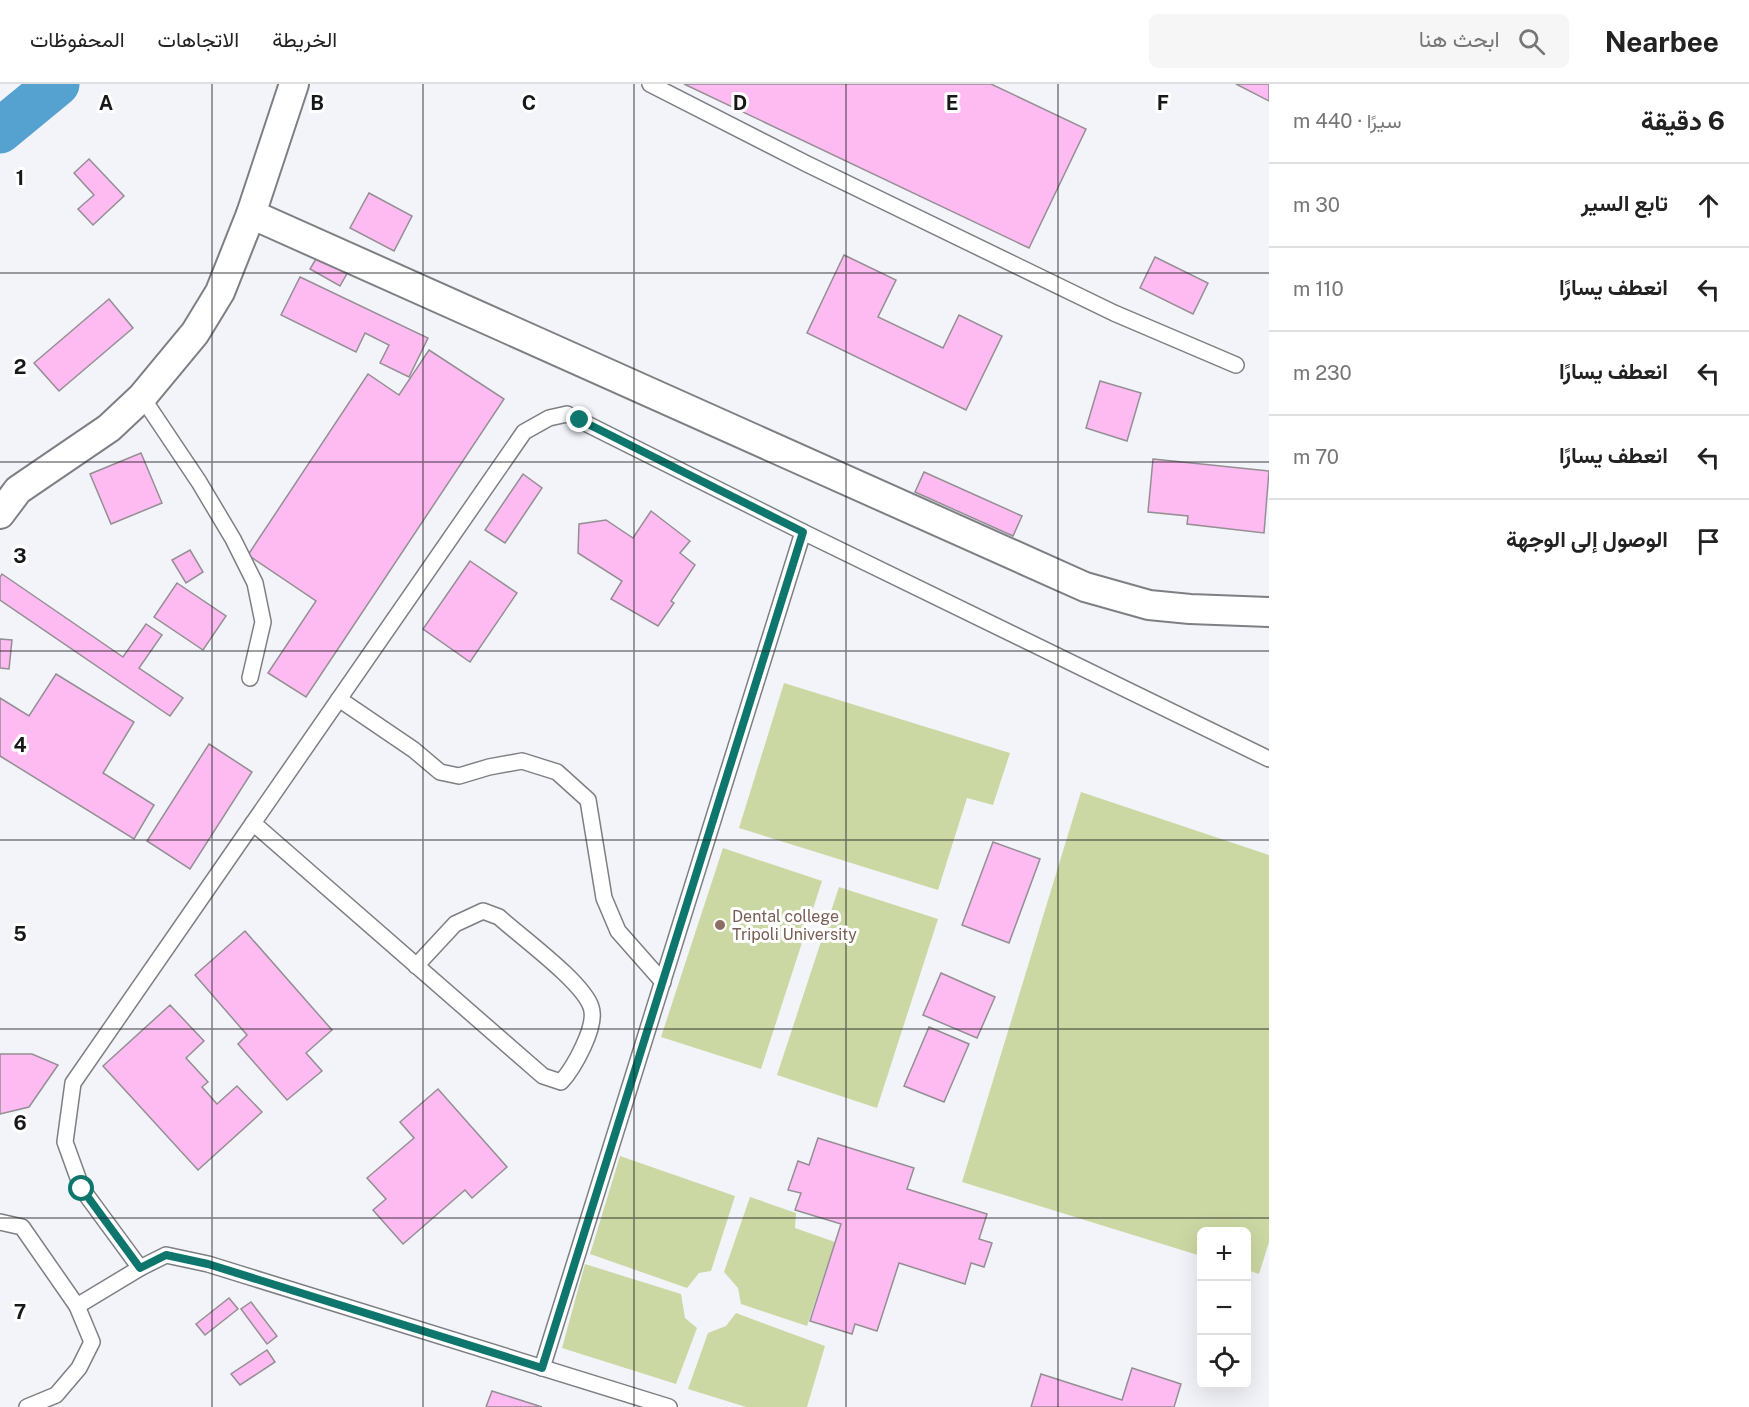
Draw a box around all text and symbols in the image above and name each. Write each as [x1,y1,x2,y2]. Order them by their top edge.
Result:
search box [1149,14,1569,68]
icon: search [1515,25,1548,58]
text: Nearbee [1605,25,1719,58]
text: ابحث هنا [1419,26,1500,52]
text: المحفوظات [30,27,125,52]
text: الاتجاهات [158,27,239,52]
text: الخريطة [272,27,337,52]
text: A [99,91,113,115]
text: B [310,91,324,115]
text: C [522,91,536,115]
text: D [733,91,747,115]
text: E [946,91,958,115]
text: F [1157,91,1169,115]
text: 6 دقيقة [1641,105,1725,136]
text: سيرًا · 440 m [1293,109,1401,133]
text: 1 [16,166,24,190]
icon: ahead [1692,189,1725,222]
text: تابع السير [1581,190,1668,216]
text: 30 m [1293,193,1340,217]
icon: left [1692,273,1725,306]
text: انعطف يسارًا [1559,274,1668,300]
text: 110 m [1293,277,1344,301]
text: 2 [14,355,26,379]
icon: left [1692,357,1725,390]
text: انعطف يسارًا [1559,358,1668,384]
text: 230 m [1293,361,1352,385]
route end [566,406,592,432]
icon: left [1692,441,1725,474]
text: انعطف يسارًا [1559,442,1668,468]
text: 70 m [1293,445,1339,469]
icon: arrive [1692,525,1725,558]
text: الوصول إلى الوجهة [1506,526,1668,552]
text: 3 [13,544,27,568]
text: 4 [13,733,27,757]
place label: Dental college Tripoli University [732,907,857,944]
marker: Dental college Tripoli University [713,918,727,932]
text: 5 [13,922,27,946]
text: 6 [13,1111,27,1135]
route start [68,1175,94,1201]
map controls [1197,1227,1251,1389]
button: + [1197,1227,1251,1281]
button: − [1197,1281,1251,1335]
text: 7 [14,1300,26,1324]
button: locate [1197,1335,1251,1389]

